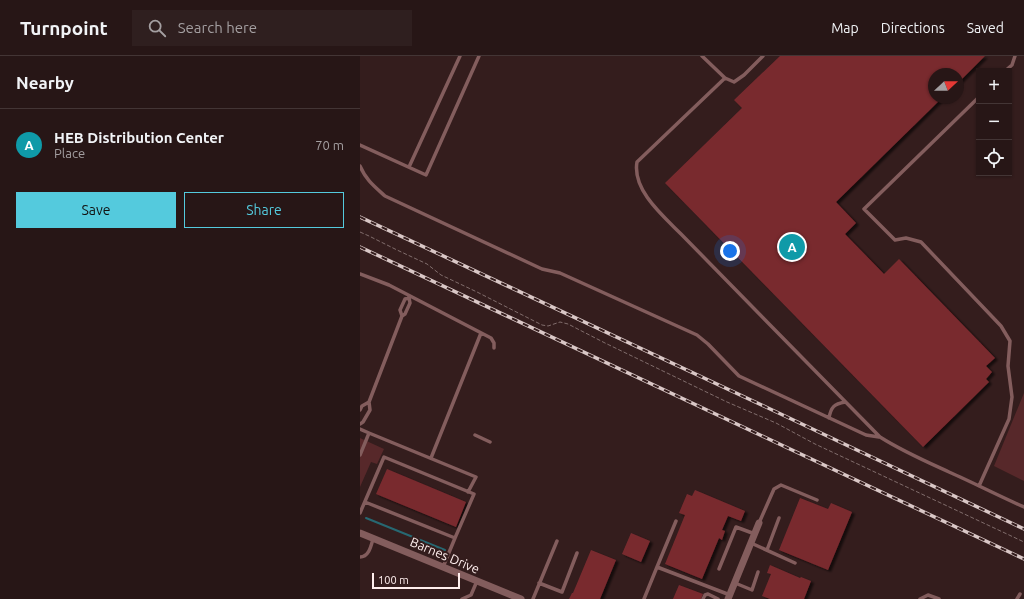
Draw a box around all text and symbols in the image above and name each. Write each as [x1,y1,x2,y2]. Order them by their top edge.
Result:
search box [132,10,412,46]
text: Turnpoint [20,17,108,39]
icon: search [146,17,168,39]
text: Search here [178,19,257,36]
text: Map [831,20,859,36]
text: Directions [881,20,945,36]
text: Saved [967,20,1004,36]
north arrow [928,68,964,104]
map controls [976,68,1012,176]
button: + [976,68,1012,104]
text: Nearby [16,73,74,92]
button: − [976,104,1012,140]
text: HEB Distribution Center [54,129,224,146]
text: A [24,138,34,152]
text: 70 m [315,138,344,152]
button: locate [976,140,1012,176]
text: Place [54,146,85,160]
button: Save [16,192,176,228]
button: Share [184,192,344,228]
pin: A [779,232,805,262]
your location [720,241,740,261]
street label: Barnes Drive [408,534,482,576]
scale bar [372,571,460,590]
text: 100 m [378,574,409,586]

